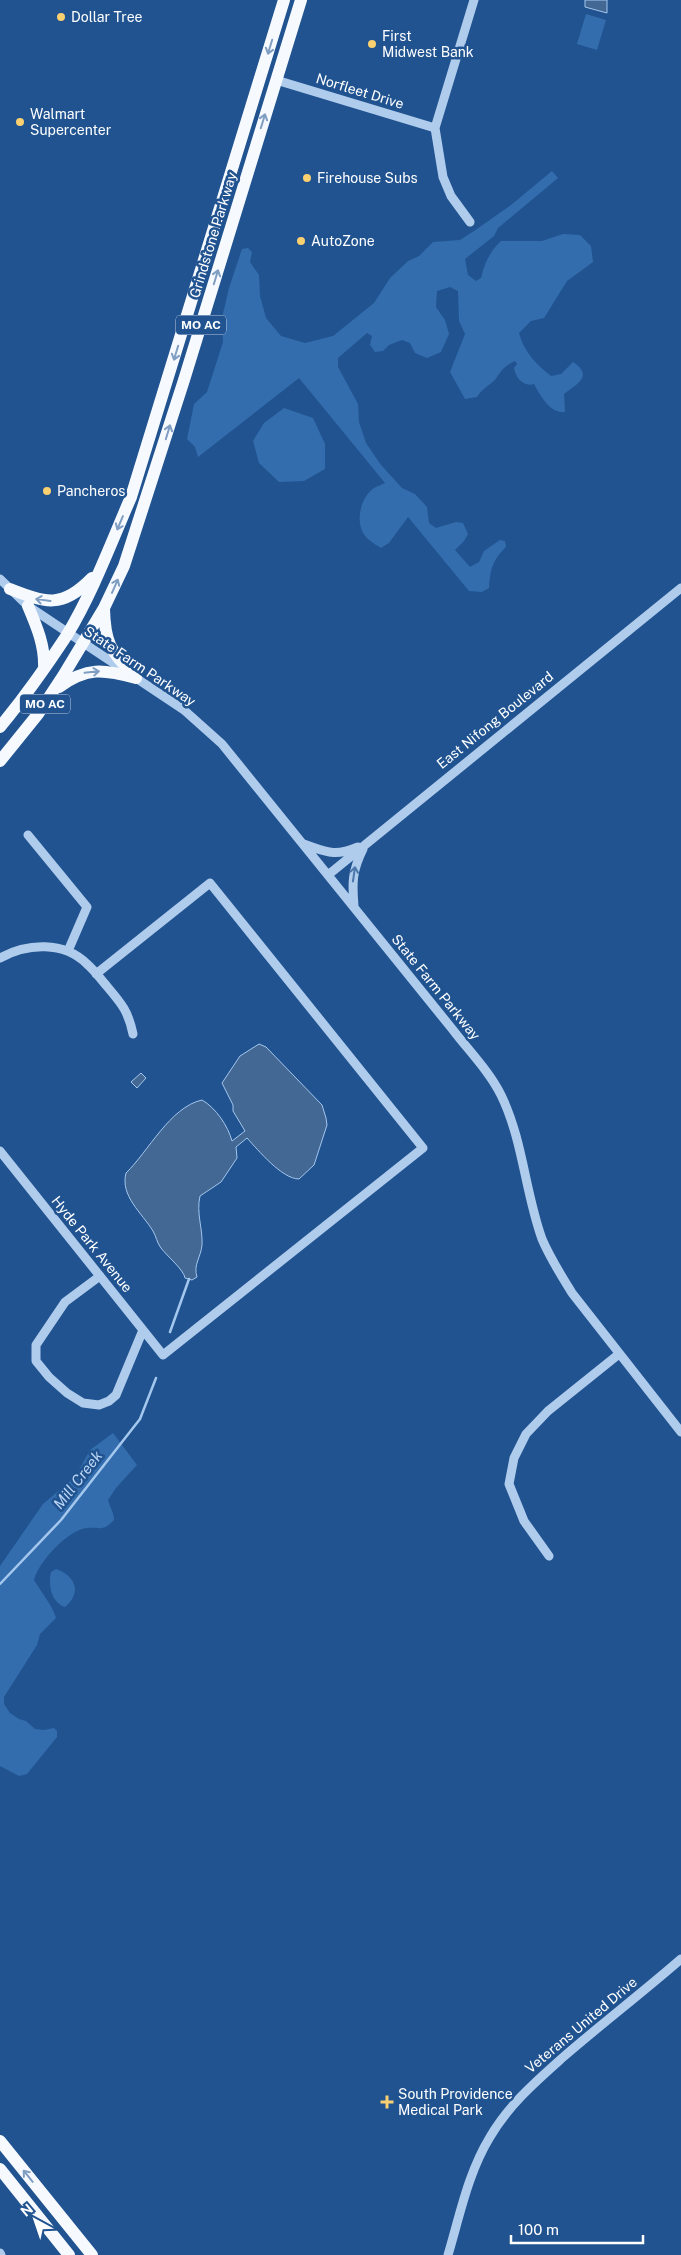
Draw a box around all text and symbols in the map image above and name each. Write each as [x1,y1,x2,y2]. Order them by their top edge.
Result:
place label: Dollar Tree [71,9,143,25]
marker: Dollar Tree [55,11,67,23]
place label: First Midwest Bank [382,28,474,60]
one-way arrow [264,38,274,54]
marker: First Midwest Bank [366,38,378,50]
street label: Norfleet Drive [314,70,406,112]
place label: Walmart Supercenter [30,106,111,138]
one-way arrow [259,114,269,130]
marker: Walmart Supercenter [14,116,26,128]
street label: Grindstone Parkway [186,170,240,300]
place label: Firehouse Subs [317,170,418,186]
marker: Firehouse Subs [301,172,313,184]
place label: AutoZone [311,233,375,249]
marker: AutoZone [295,235,307,247]
one-way arrow [211,269,221,285]
road number: MO AC [176,316,226,334]
one-way arrow [171,344,181,360]
one-way arrow [164,425,173,440]
place label: Pancheros [57,483,125,499]
marker: Pancheros [41,485,53,497]
one-way arrow [114,515,124,530]
one-way arrow [111,579,121,594]
one-way arrow [36,594,52,604]
street label: State Farm Parkway [81,623,199,710]
one-way arrow [84,667,100,677]
street label: East Nifong Boulevard [434,668,556,772]
road number: MO AC [20,694,70,714]
one-way arrow [349,867,359,883]
street label: State Farm Parkway [389,931,484,1043]
street label: Hyde Park Avenue [48,1193,136,1295]
water label: Mill Creek [50,1447,106,1512]
street label: Veterans United Drive [522,1974,640,2076]
place label: South Providence Medical Park [398,2086,513,2118]
marker: South Providence Medical Park [380,2095,394,2109]
one-way arrow [23,2170,34,2183]
north arrow [10,2195,60,2245]
text: N [17,2200,36,2220]
scale bar [511,2212,644,2244]
text: 100 m [518,2221,559,2238]

